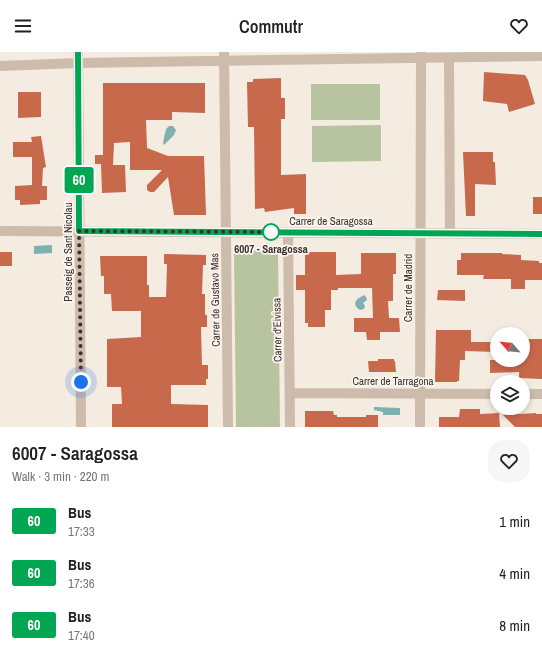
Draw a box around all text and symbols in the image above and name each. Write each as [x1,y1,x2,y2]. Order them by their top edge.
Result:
text: Commutr [239,14,303,39]
icon: menu [12,15,34,37]
icon: heart [508,15,530,37]
line badge: 60 [61,167,97,193]
text: 60 [73,171,85,189]
street label: Passeig de Sant Nicolau [61,202,75,302]
street label: Carrer de Saragossa [289,214,373,228]
marker: 6007 - Saragossa [262,223,280,241]
place label: 6007 - Saragossa [234,242,308,256]
street label: Carrer de Gustavo Mas [207,253,223,347]
street label: Carrer de Madrid [401,254,415,322]
street label: Carrer d'Eivissa [269,298,285,362]
north arrow [490,327,530,367]
map controls [490,327,530,415]
your location [71,372,91,392]
street label: Carrer de Tarragona [352,374,434,388]
button: layers [490,375,530,415]
text: 6007 - Saragossa [12,440,138,466]
button: heart [488,440,530,482]
text: Walk · 3 min · 220 m [12,468,109,485]
text: Bus [68,502,91,523]
text: 1 min [499,511,530,532]
text: 60 [28,512,40,530]
text: 17:33 [68,523,95,540]
text: Bus [68,554,91,575]
text: 4 min [499,563,530,584]
text: 60 [28,564,40,582]
text: 17:36 [68,575,95,592]
text: Bus [68,606,91,627]
text: 8 min [499,615,530,636]
text: 60 [28,616,40,634]
text: 17:40 [68,627,95,644]

